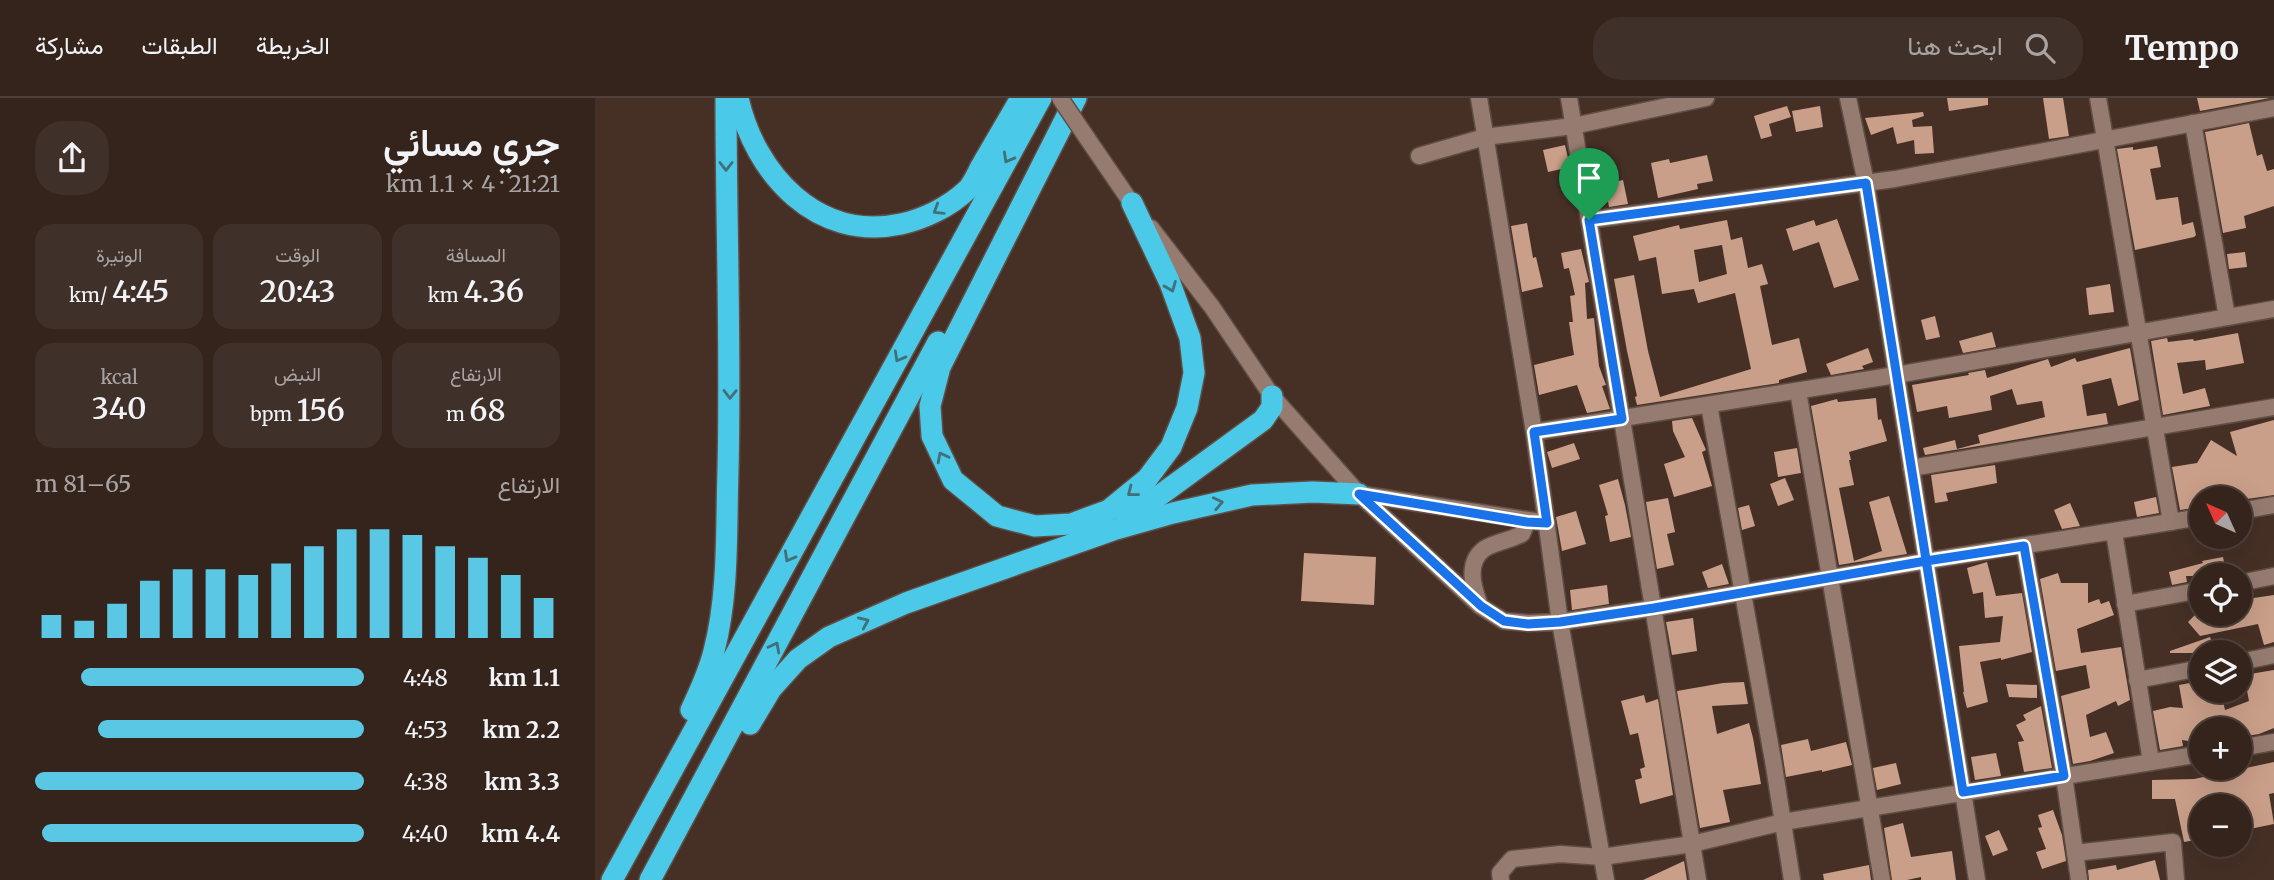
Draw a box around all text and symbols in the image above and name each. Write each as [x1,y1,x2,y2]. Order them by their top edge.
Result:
search box [1593,17,2083,80]
text: Tempo [2125,28,2239,69]
text: ابحث هنا [1907,29,2003,62]
icon: search [2021,29,2059,67]
text: مشاركة [35,30,103,61]
text: الطبقات [141,30,218,61]
text: الخريطة [256,30,330,61]
text: جري مسائي [383,119,560,166]
button: share [35,121,109,195]
pin [1559,148,1619,220]
one-way arrow [1003,150,1016,163]
icon: arrive [1570,159,1608,197]
one-way arrow [718,161,734,172]
text: 21:21 · 4 × 1.1 km [386,169,560,198]
one-way arrow [932,201,945,214]
text: الوتيرة [96,243,142,267]
text: الوقت [275,243,320,267]
text: المسافة [446,243,506,267]
text: 4:45 [112,272,169,310]
text: 20:43 [260,272,335,310]
text: 4.36 [463,272,524,310]
one-way arrow [1163,280,1177,293]
text: /km [69,283,112,307]
text: km [428,283,463,307]
one-way arrow [893,350,907,362]
text: النبض [274,362,321,386]
text: الارتفاع [450,362,502,386]
text: kcal [100,365,138,389]
one-way arrow [722,388,737,399]
text: 340 [92,389,147,427]
text: 156 [297,391,345,429]
text: 68 [469,391,506,429]
text: bpm [250,402,297,426]
text: m [446,402,469,426]
one-way arrow [936,452,950,464]
text: 65–81 m [35,469,131,498]
text: الارتفاع [498,470,560,499]
one-way arrow [1127,483,1139,496]
north arrow [2189,486,2252,550]
map controls [2189,486,2252,857]
one-way arrow [1212,496,1224,511]
one-way arrow [784,549,798,562]
button: locate [2189,563,2252,626]
one-way arrow [857,616,869,630]
button: layers [2189,640,2252,703]
one-way arrow [767,642,781,655]
text: 4:48 [403,663,448,692]
text: 1.1 km [489,663,560,692]
text: 4:53 [404,715,448,744]
text: 2.2 km [482,715,560,744]
button: + [2189,717,2252,780]
text: 4:38 [403,767,448,796]
text: 3.3 km [484,767,560,796]
button: − [2189,794,2252,857]
text: 4:40 [402,819,448,848]
text: 4.4 km [481,819,560,848]

